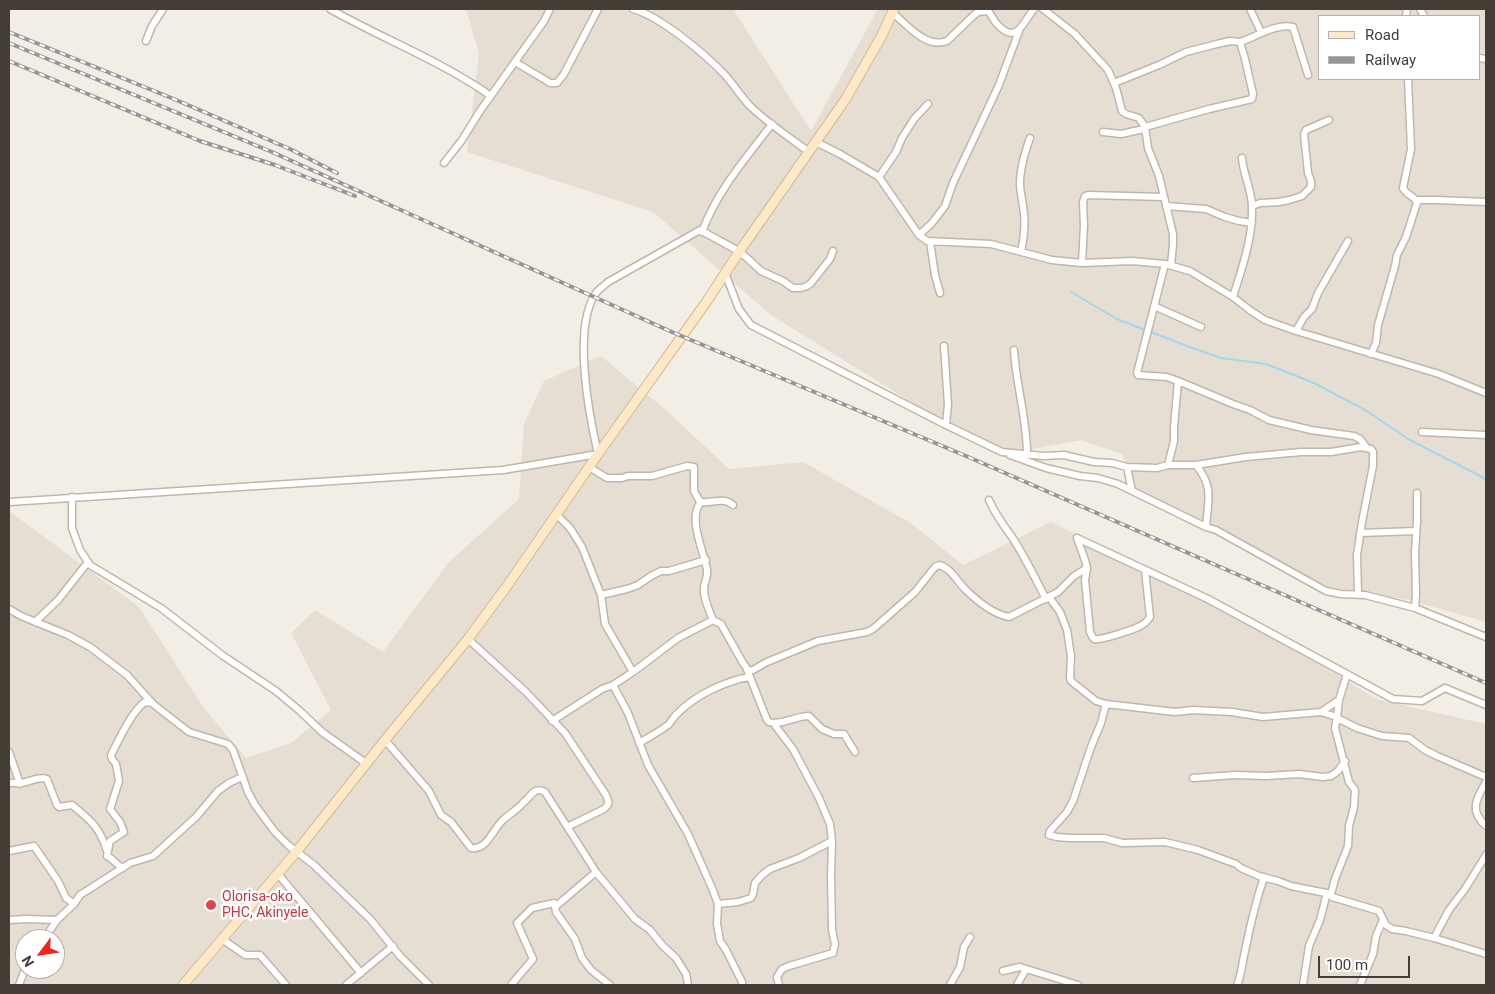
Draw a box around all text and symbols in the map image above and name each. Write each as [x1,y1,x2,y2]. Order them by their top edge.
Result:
legend [1318,15,1480,80]
text: Road [1365,26,1399,44]
text: Railway [1365,51,1416,69]
place label: Olorisa-oko PHC, Akinyele [222,889,308,922]
marker: Olorisa-oko PHC, Akinyele [204,898,218,912]
north arrow [15,929,65,979]
scale bar [1320,946,1412,978]
text: N [19,953,37,970]
text: 100 m [1326,956,1368,974]

